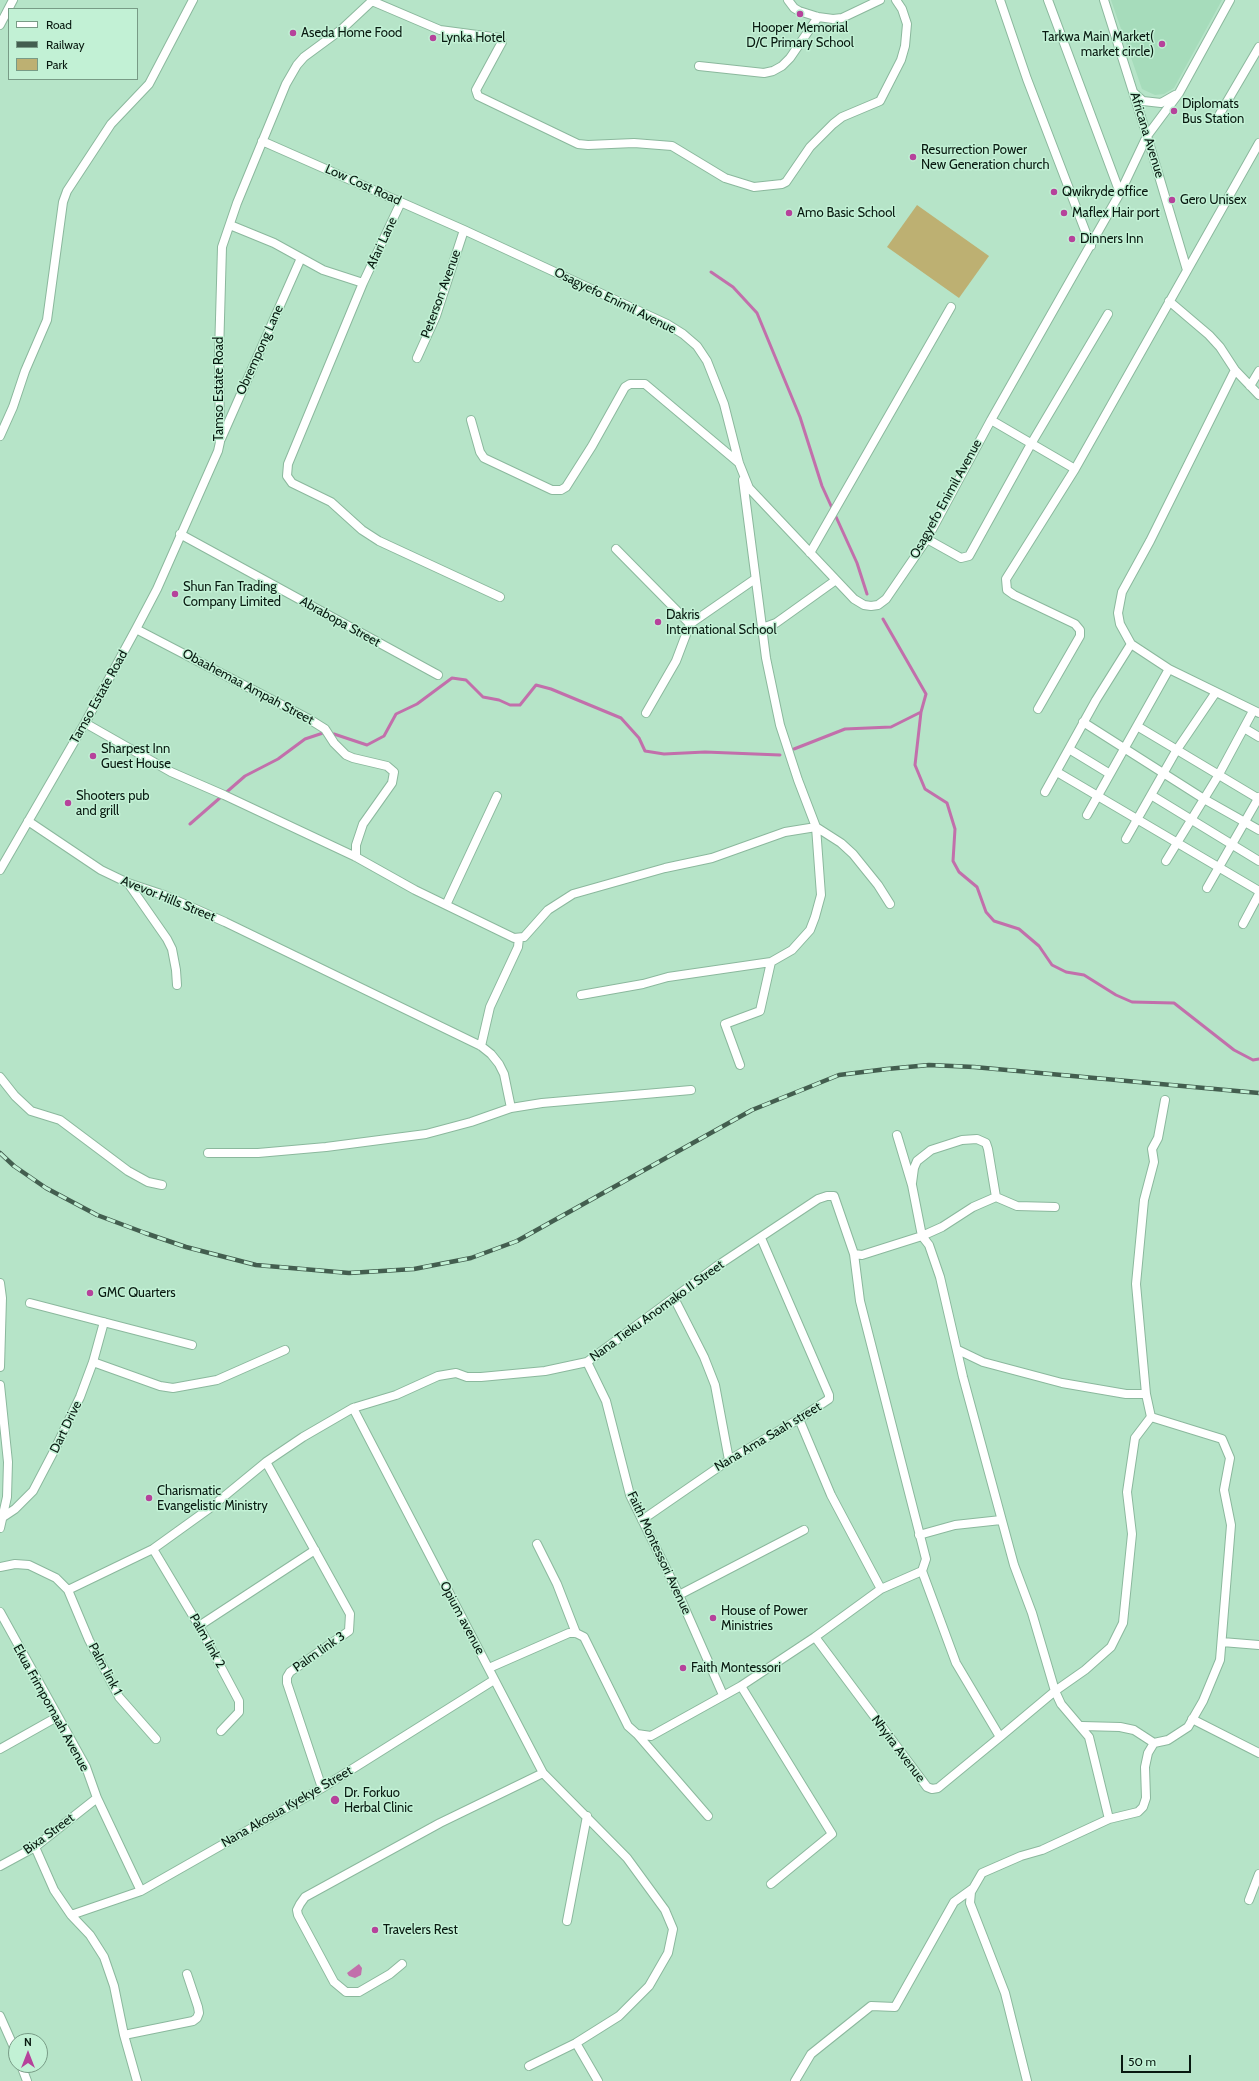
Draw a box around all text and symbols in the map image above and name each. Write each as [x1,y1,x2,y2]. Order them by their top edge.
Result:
legend [8,8,138,80]
marker: Hooper Memorial D/C Primary School [795,9,805,19]
text: Road [46,17,72,32]
place label: Hooper Memorial D/C Primary School [746,20,854,51]
place label: Aseda Home Food [301,25,402,41]
marker: Aseda Home Food [288,28,298,38]
place label: Tarkwa Main Market( market circle) [1042,29,1154,60]
place label: Lynka Hotel [441,30,505,46]
marker: Lynka Hotel [428,33,438,43]
text: Railway [46,37,84,52]
marker: Tarkwa Main Market( market circle) [1157,39,1167,49]
text: Park [46,57,68,72]
street label: Africana Avenue [1127,90,1167,180]
place label: Diplomats Bus Station [1182,96,1244,127]
marker: Diplomats Bus Station [1169,106,1179,116]
place label: Resurrection Power New Generation church [921,142,1049,173]
marker: Resurrection Power New Generation church [908,152,918,162]
street label: Low Cost Road [323,161,403,209]
place label: Qwikryde office [1062,184,1148,200]
marker: Qwikryde office [1049,187,1059,197]
place label: Gero Unisex [1180,192,1247,208]
marker: Gero Unisex [1167,195,1177,205]
place label: Amo Basic School [797,205,895,221]
place label: Maflex Hair port [1072,205,1160,221]
marker: Amo Basic School [784,208,794,218]
marker: Maflex Hair port [1059,208,1069,218]
street label: Afari Lane [363,215,401,271]
place label: Dinners Inn [1080,231,1143,247]
marker: Dinners Inn [1067,234,1077,244]
street label: Peterson Avenue [418,248,464,340]
street label: Osagyefo Enimil Avenue [551,265,679,337]
street label: Obrempong Lane [233,303,287,397]
street label: Tamso Estate Road [211,337,227,441]
street label: Osagyefo Enimil Avenue [907,437,985,561]
place label: Shun Fan Trading Company Limited [183,579,281,610]
marker: Shun Fan Trading Company Limited [170,589,180,599]
street label: Abrabopa Street [297,593,383,651]
place label: Dakris International School [666,607,777,638]
marker: Dakris International School [653,617,663,627]
street label: Obaahemaa Ampah Street [180,646,316,728]
street label: Tamso Estate Road [67,648,131,746]
place label: Sharpest Inn Guest House [101,741,171,772]
marker: Sharpest Inn Guest House [88,751,98,761]
place label: Shooters pub and grill [76,788,149,819]
marker: Shooters pub and grill [63,798,73,808]
street label: Avevor Hills Street [118,873,218,925]
street label: Nana Tieku Anomako II Street [587,1257,727,1365]
place label: GMC Quarters [98,1285,176,1301]
marker: GMC Quarters [85,1288,95,1298]
street label: Dart Drive [47,1398,85,1456]
street label: Nana Ama Saah street [712,1399,824,1475]
place label: Charismatic Evangelistic Ministry [157,1483,268,1514]
street label: Faith Montessori Avenue [624,1489,694,1617]
marker: Charismatic Evangelistic Ministry [144,1493,154,1503]
street label: Opium avenue [436,1579,488,1657]
place label: House of Power Ministries [721,1603,808,1634]
street label: Palm link 2 [186,1611,228,1671]
marker: House of Power Ministries [708,1613,718,1623]
street label: Palm link 3 [290,1628,348,1676]
street label: Palm link 1 [85,1640,125,1698]
street label: Ekua Frimpomaah Avenue [10,1642,92,1774]
place label: Faith Montessori [691,1660,781,1676]
marker: Faith Montessori [678,1663,688,1673]
street label: Nhyira Avenue [868,1713,928,1785]
street label: Nana Akosua Kyekye Street [219,1763,355,1851]
place label: Dr. Forkuo Herbal Clinic [344,1785,413,1816]
marker: Dr. Forkuo Herbal Clinic [329,1794,341,1806]
street label: Bixa Street [20,1810,78,1858]
place label: Travelers Rest [383,1922,458,1938]
marker: Travelers Rest [370,1925,380,1935]
north arrow [8,2033,48,2073]
text: N [24,2035,32,2049]
scale bar [1123,2047,1193,2073]
text: 50 m [1128,2054,1156,2069]

